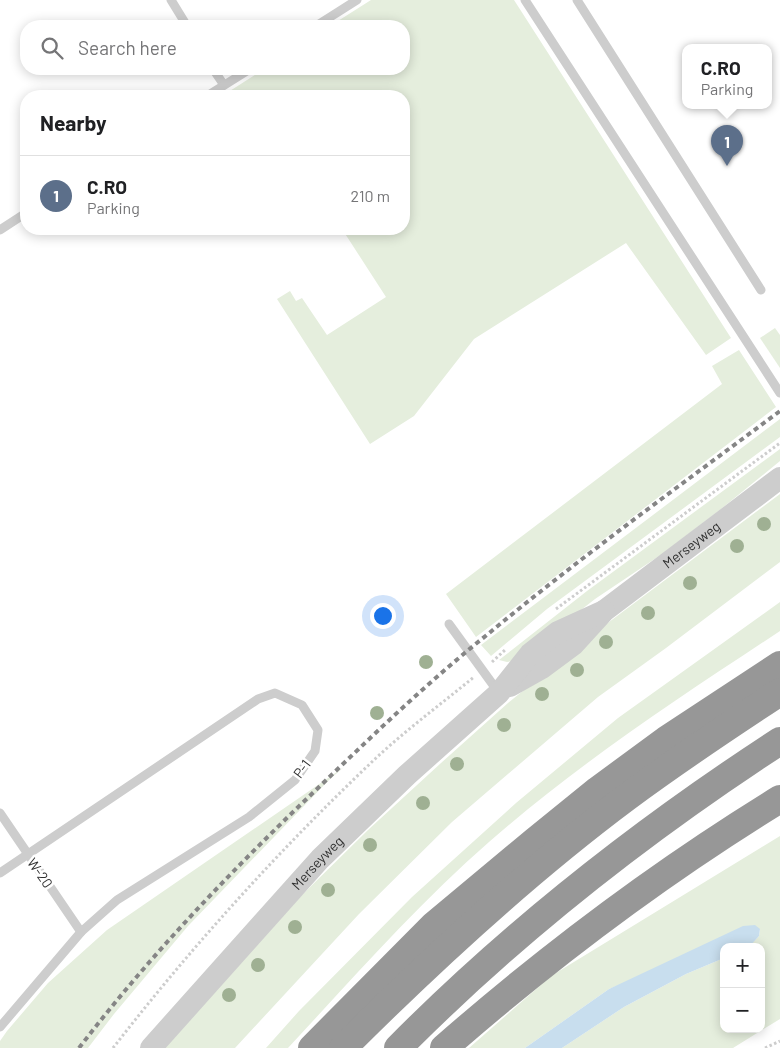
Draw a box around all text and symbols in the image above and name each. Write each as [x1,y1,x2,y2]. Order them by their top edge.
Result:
search box [20,20,410,75]
icon: search [38,34,66,62]
text: Search here [78,36,177,59]
popup [682,44,772,109]
text: C.RO [701,56,741,79]
text: Parking [701,79,753,98]
text: Nearby [40,110,106,135]
pin: 1 [711,125,743,166]
text: C.RO [87,175,127,198]
text: 1 [53,186,59,205]
text: 210 m [351,186,390,205]
text: Parking [87,198,140,217]
street label: Merseyweg [659,517,723,572]
your location [370,603,396,629]
street label: P-1 [289,756,314,781]
street label: Merseyweg [288,832,347,893]
street label: W-20 [24,855,57,891]
map controls [720,943,765,1033]
button: + [720,943,765,988]
button: − [720,988,765,1033]

